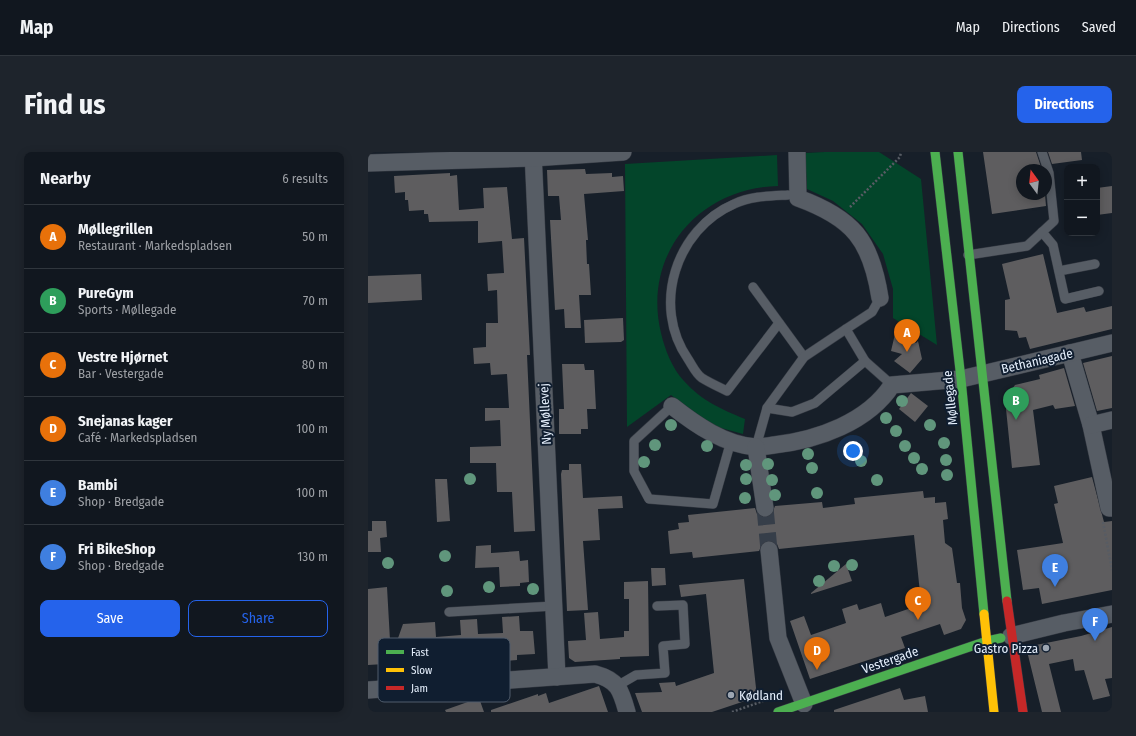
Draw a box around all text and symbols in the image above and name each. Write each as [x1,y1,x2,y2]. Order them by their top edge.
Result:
text: Map [20,16,53,39]
text: Map [956,19,980,36]
text: Directions [1002,19,1060,36]
text: Saved [1082,19,1116,36]
button: Directions [1017,86,1112,123]
text: Find us [24,88,106,121]
north arrow [1016,164,1052,200]
map controls [1064,164,1100,236]
button: + [1064,164,1100,200]
text: Nearby [40,168,91,189]
text: 6 results [282,171,328,186]
button: − [1064,200,1100,236]
text: Møllegrillen [78,220,153,238]
text: A [49,229,57,244]
text: 50 m [302,229,328,244]
text: Restaurant · Markedspladsen [78,238,232,253]
text: PureGym [78,284,134,302]
text: B [49,293,57,308]
text: 70 m [303,293,328,308]
text: Sports · Møllegade [78,302,176,317]
pin: A [894,319,920,352]
street label: Bethaniagade [1000,345,1074,377]
text: Vestre Hjørnet [78,348,168,366]
text: C [50,357,56,372]
text: 80 m [302,357,328,372]
text: Bar · Vestergade [78,366,164,381]
street label: Møllegade [940,370,960,426]
street label: Ny Møllevej [536,383,554,445]
pin: B [1003,387,1029,420]
text: Snejanas kager [78,412,172,430]
text: D [49,421,57,436]
text: 100 m [296,421,328,436]
text: Café · Markedspladsen [78,430,197,445]
your location [843,441,863,461]
text: Bambi [78,476,117,494]
text: E [50,485,56,500]
text: 100 m [296,485,328,500]
text: Shop · Bredgade [78,494,164,509]
text: Fri BikeShop [78,540,156,558]
text: F [50,549,56,564]
text: 130 m [297,549,328,564]
pin: E [1042,554,1068,587]
text: Shop · Bredgade [78,558,164,573]
pin: C [905,587,931,620]
button: Save [40,600,180,637]
button: Share [188,600,328,637]
pin: F [1082,608,1108,641]
pin: D [804,637,830,670]
legend [378,638,510,702]
place label: Gastro Pizza [974,641,1038,656]
street label: Vestergade [860,643,920,677]
marker: Gastro Pizza [1041,643,1051,653]
text: Fast [411,646,429,659]
text: Slow [411,664,432,677]
text: Jam [411,682,428,695]
place label: Kødland [739,688,783,703]
marker: Kødland [726,690,736,700]

